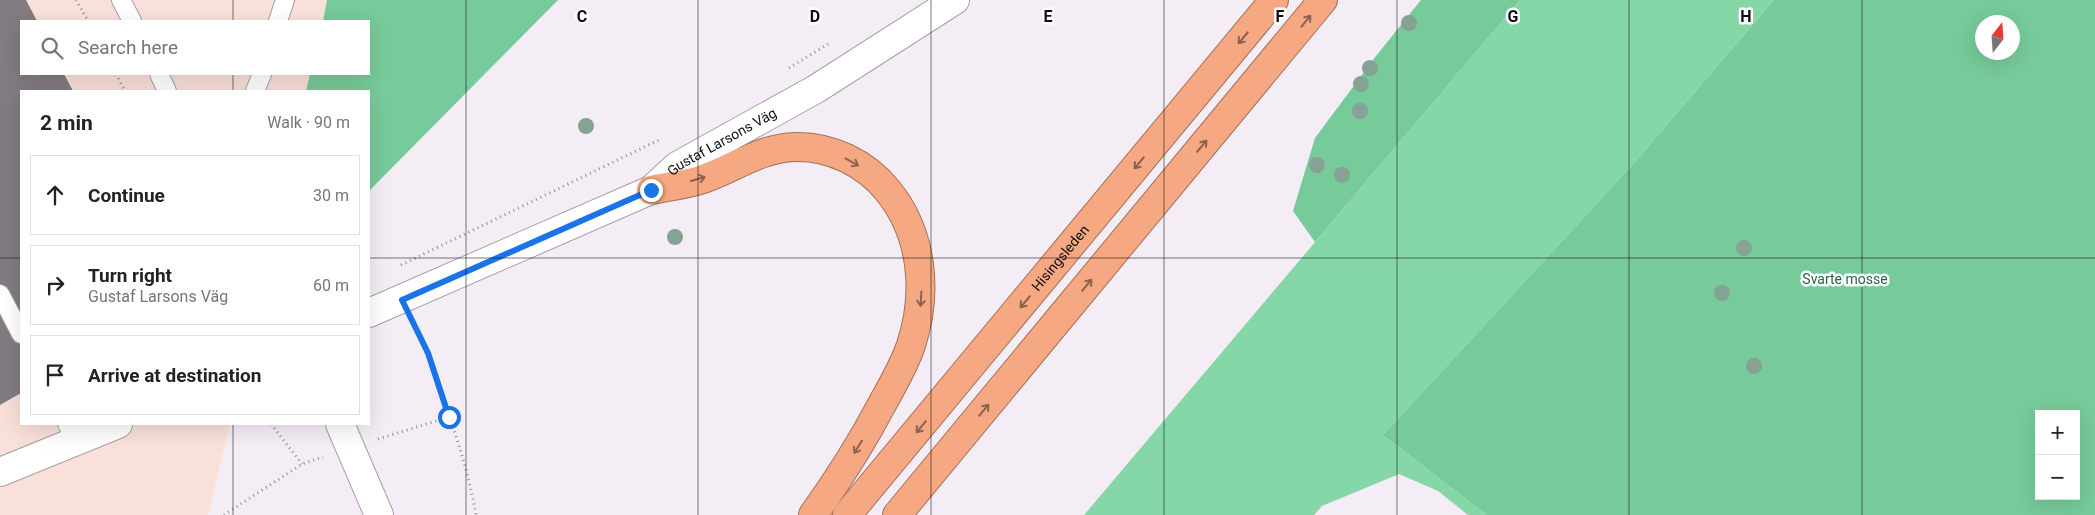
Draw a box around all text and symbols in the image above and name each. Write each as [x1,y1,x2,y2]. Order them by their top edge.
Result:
text: C [577,7,587,26]
text: D [810,7,820,26]
text: E [1044,7,1053,26]
text: F [1276,7,1285,26]
text: G [1508,7,1519,26]
text: H [1740,7,1752,26]
one-way arrow [1300,15,1311,28]
north arrow [1975,15,2020,60]
search box [20,20,370,75]
one-way arrow [1237,31,1248,44]
icon: search [38,34,66,62]
text: Search here [78,36,178,59]
street label: Gustaf Larsons Väg [664,105,779,179]
text: 2 min [40,111,93,135]
text: Walk · 90 m [267,113,350,132]
one-way arrow [1197,140,1208,153]
one-way arrow [1134,156,1145,169]
one-way arrow [845,157,859,167]
one-way arrow [690,174,706,184]
route end [640,179,663,202]
icon: ahead [41,181,69,209]
text: Continue [88,184,165,207]
text: 30 m [313,186,349,205]
street label: Hisingsleden [1028,222,1092,294]
text: Turn right [88,264,172,287]
icon: right [41,271,69,299]
park label: Svarte mosse [1802,271,1888,287]
text: 60 m [313,276,349,295]
one-way arrow [1082,279,1093,292]
text: Gustaf Larsons Väg [88,287,228,306]
one-way arrow [916,291,925,307]
one-way arrow [1019,295,1030,308]
icon: arrive [41,361,69,389]
text: Arrive at destination [88,364,261,387]
one-way arrow [978,404,989,417]
route start [438,406,461,429]
map controls [2035,410,2080,500]
button: + [2035,410,2080,455]
one-way arrow [915,420,926,433]
one-way arrow [853,440,863,454]
button: − [2035,455,2080,500]

